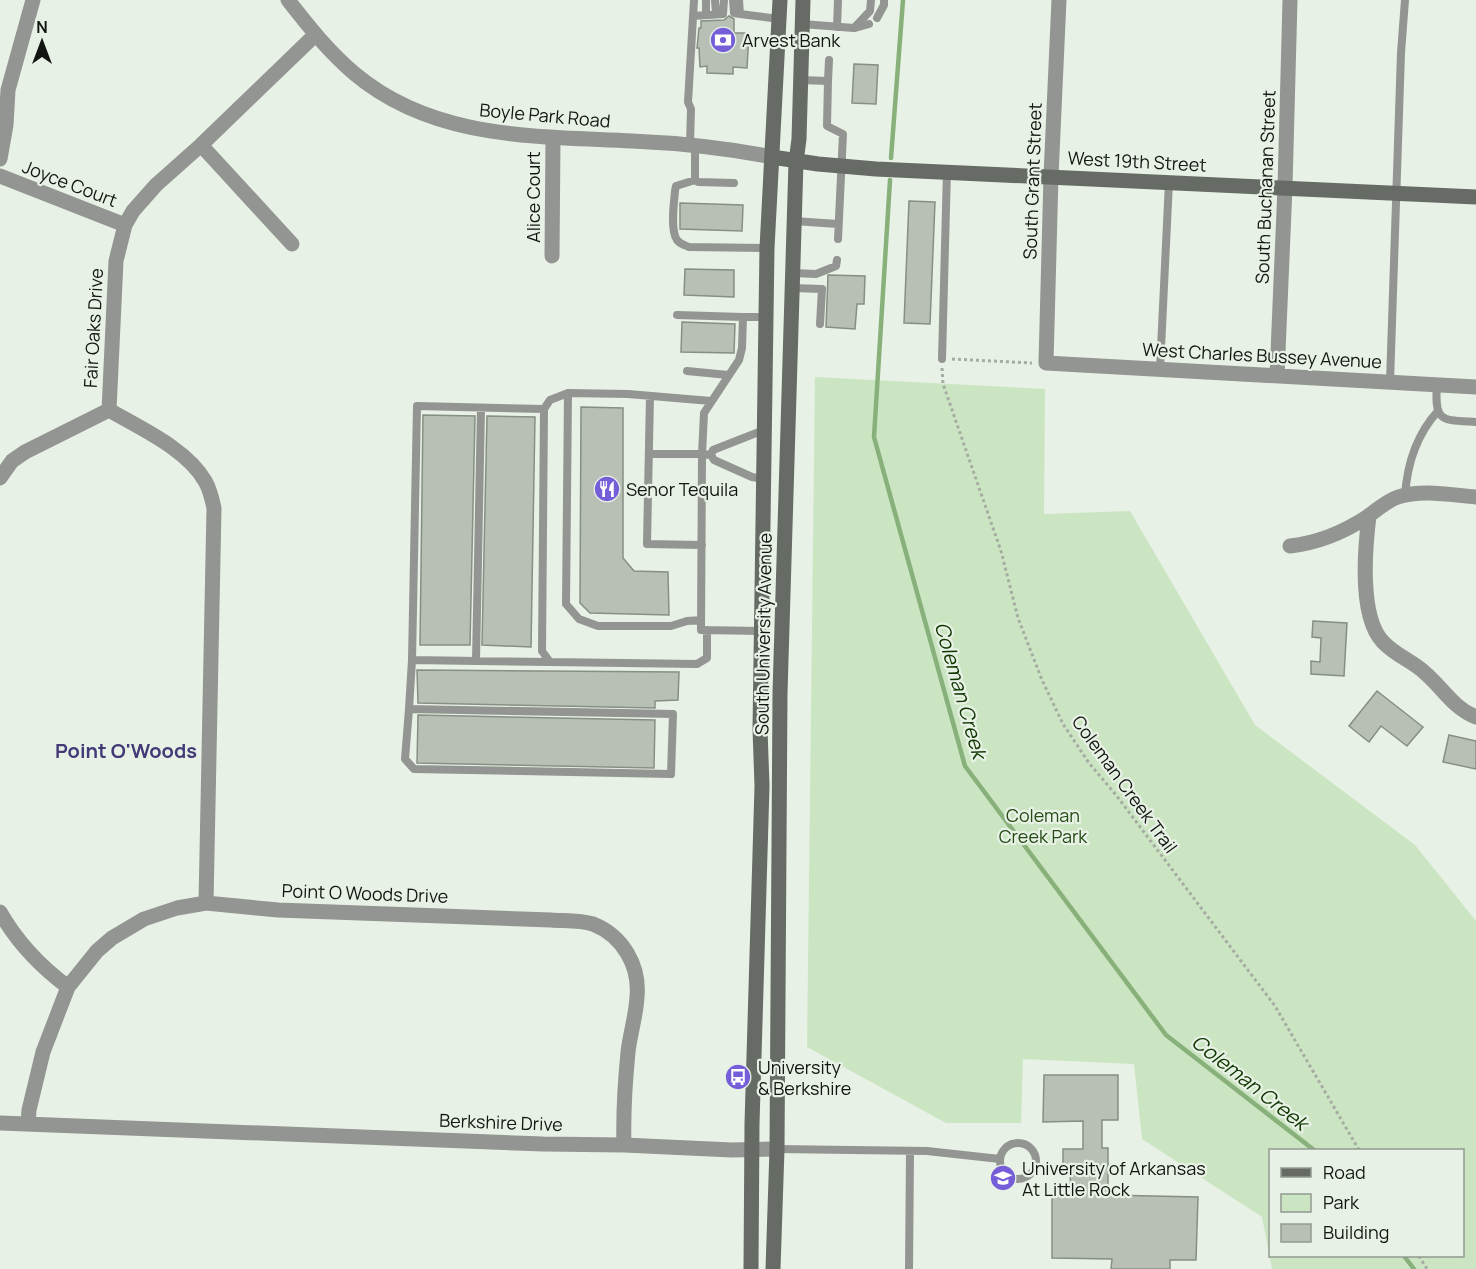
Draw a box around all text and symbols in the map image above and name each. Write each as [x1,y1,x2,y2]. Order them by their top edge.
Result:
north arrow [12,12,72,72]
text: N [36,16,48,38]
bank icon: Arvest Bank [708,25,738,55]
place label: Arvest Bank [742,28,841,52]
street label: South Buchanan Street [1250,90,1280,284]
street label: Boyle Park Road [479,97,611,133]
street label: South Grant Street [1017,102,1047,260]
street label: West 19th Street [1067,145,1207,177]
street label: Alice Court [521,151,545,243]
street label: Joyce Court [19,154,121,212]
street label: Fair Oaks Drive [78,268,108,388]
street label: West Charles Bussey Avenue [1142,337,1382,373]
restaurant icon: Senor Tequila [592,474,622,504]
place label: Senor Tequila [626,477,738,501]
street label: South University Avenue [749,533,777,735]
water label: Coleman Creek [929,619,994,764]
street label: Coleman Creek Trail [1067,710,1183,858]
district label: Point O'Woods [55,737,197,764]
park label: Coleman Creek Park [999,803,1088,848]
street label: Point O Woods Drive [281,878,449,908]
water label: Coleman Creek [1186,1028,1316,1138]
place label: University & Berkshire [758,1055,851,1100]
bus stop icon: University & Berkshire [723,1062,753,1092]
street label: Berkshire Drive [439,1108,563,1136]
legend [1269,1149,1464,1257]
place label: University of Arkansas At Little Rock [1022,1156,1206,1201]
text: Road [1323,1160,1366,1184]
school or university icon: University of Arkansas At Little Rock [988,1163,1018,1193]
text: Park [1323,1190,1360,1214]
text: Building [1323,1220,1389,1244]

